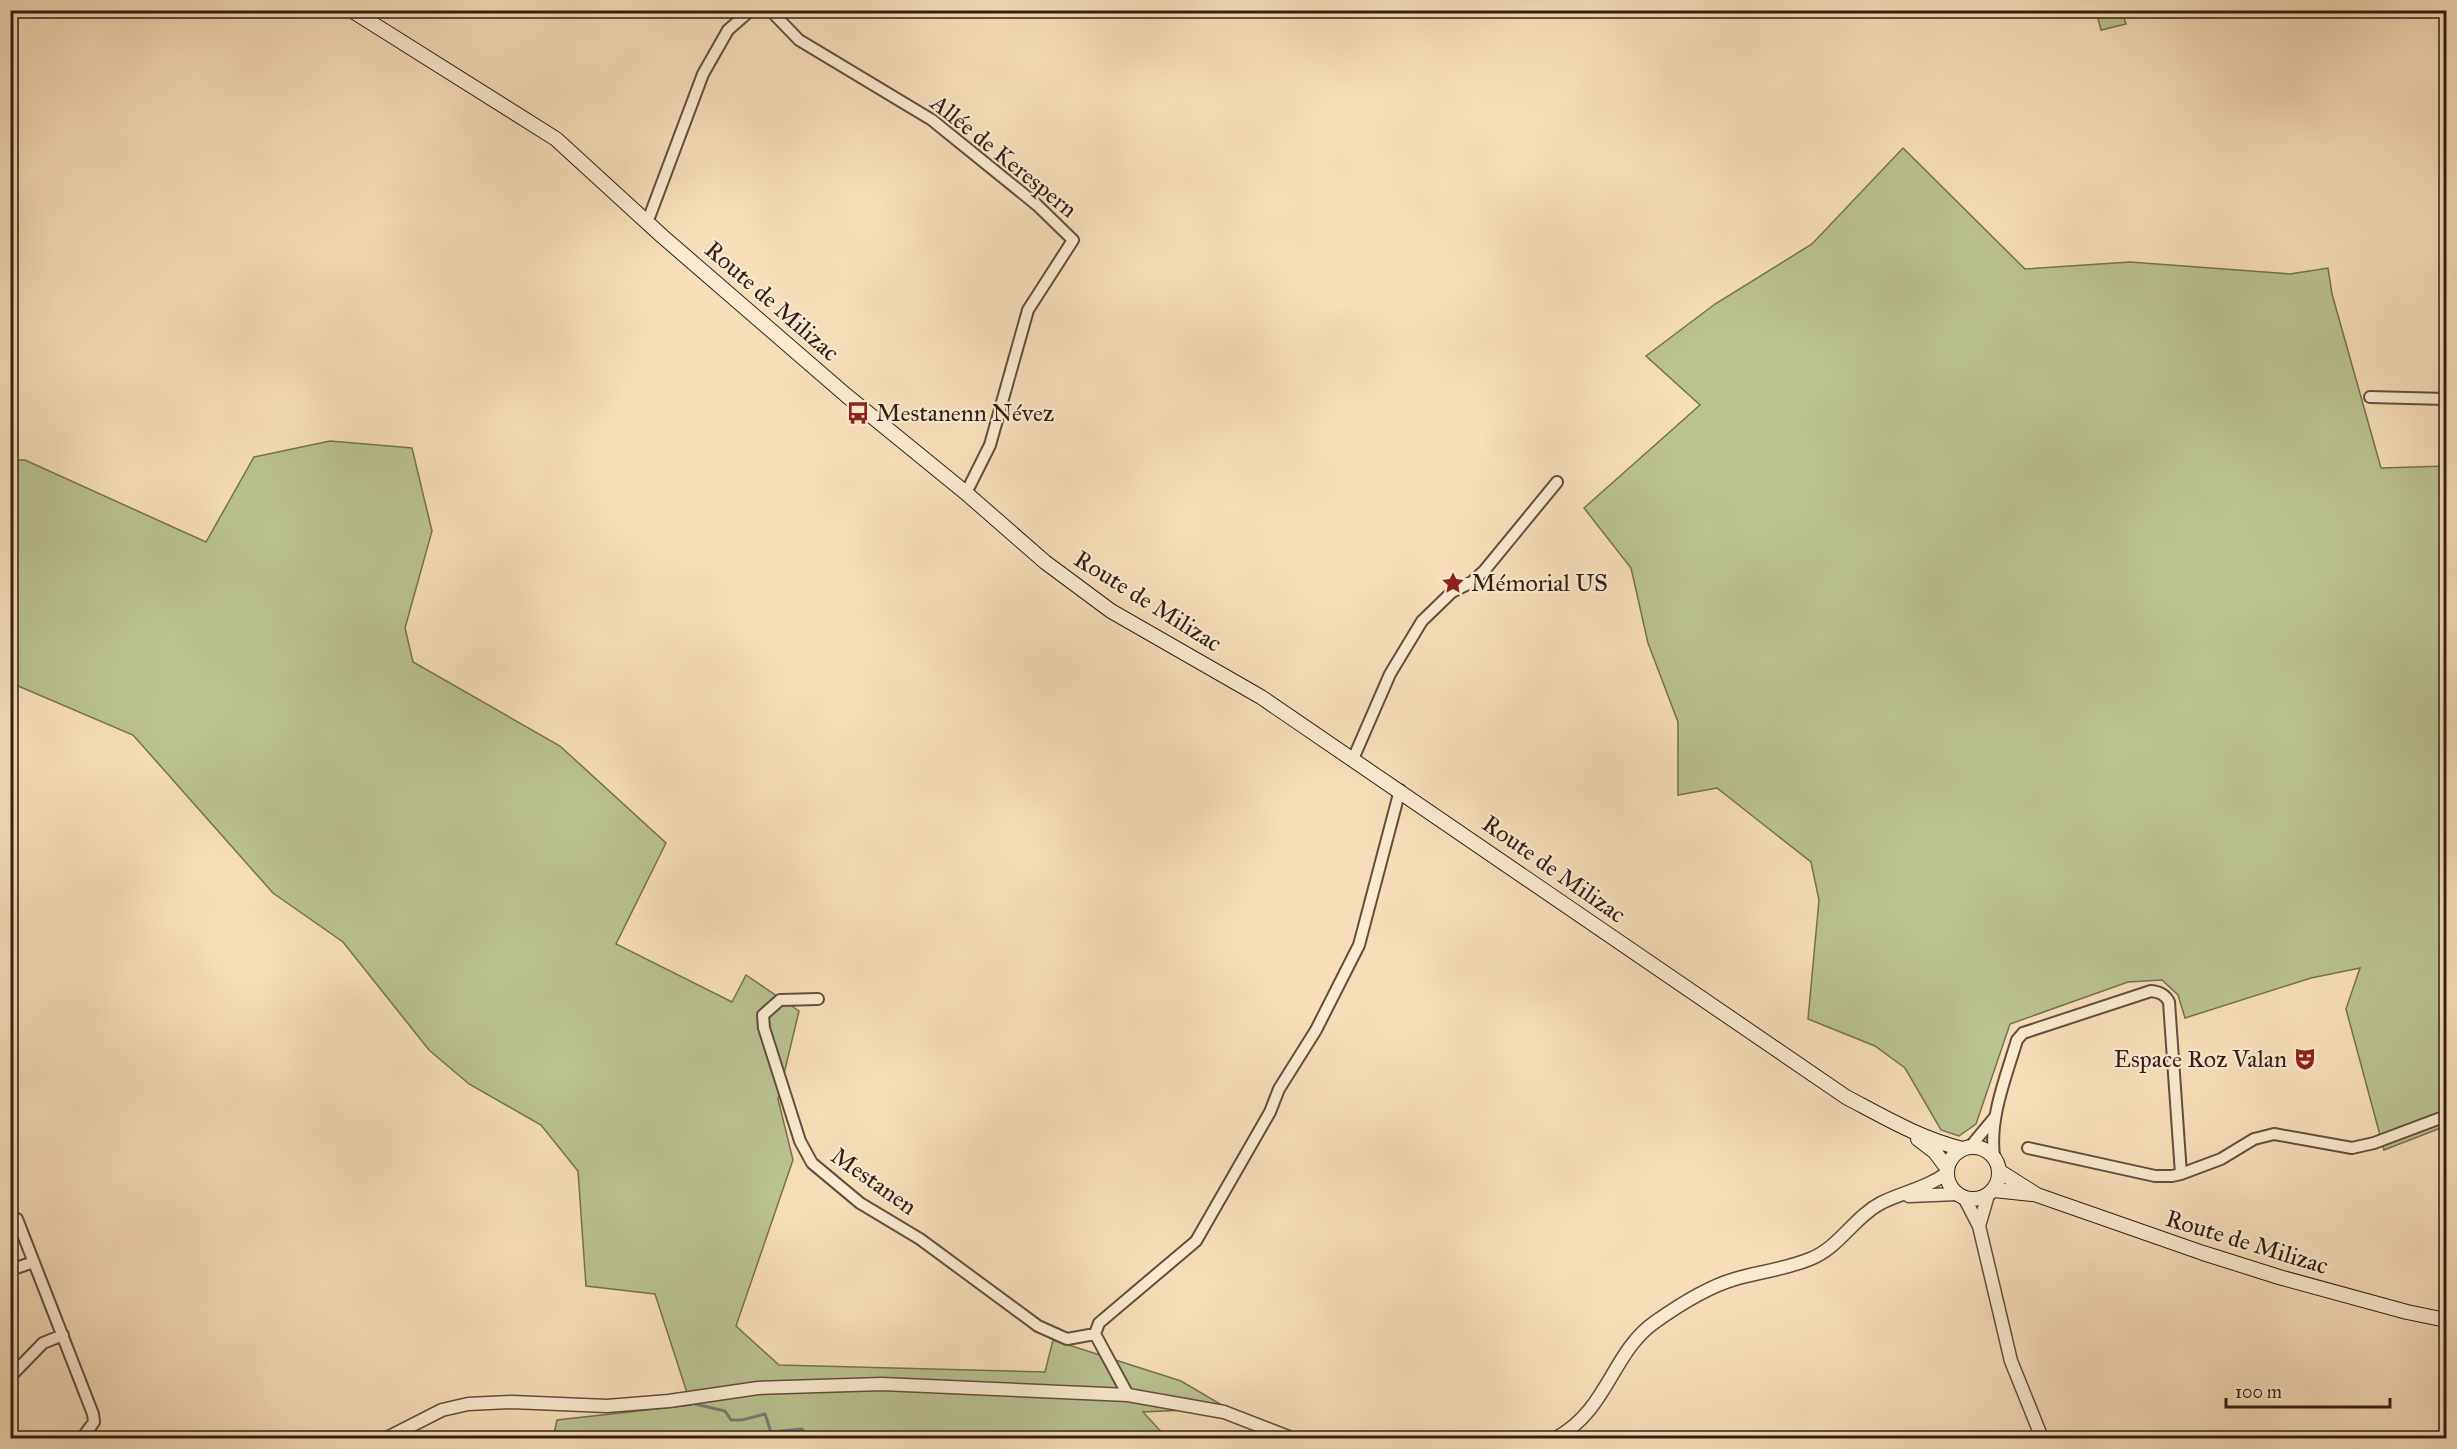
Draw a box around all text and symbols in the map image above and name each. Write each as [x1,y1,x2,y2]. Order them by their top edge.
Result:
street label: Allée de Kerespern [924,87,1083,224]
street label: Route de Milizac [699,234,845,368]
place label: Mestanenn Névez [876,398,1054,428]
bus stop icon: Mestanenn Névez [845,400,871,426]
street label: Route de Milizac [1069,544,1227,658]
place label: Mémorial US [1471,568,1608,598]
place icon: Mémorial US [1440,570,1466,596]
street label: Route de Milizac [1476,808,1632,930]
place label: Espace Roz Valan [2114,1044,2287,1074]
theatre icon: Espace Roz Valan [2292,1046,2318,1072]
street label: Mestanen [825,1141,923,1221]
street label: Route de Milizac [2162,1203,2332,1281]
scale bar [2226,1371,2390,1409]
text: 100 m [2235,1381,2282,1403]

